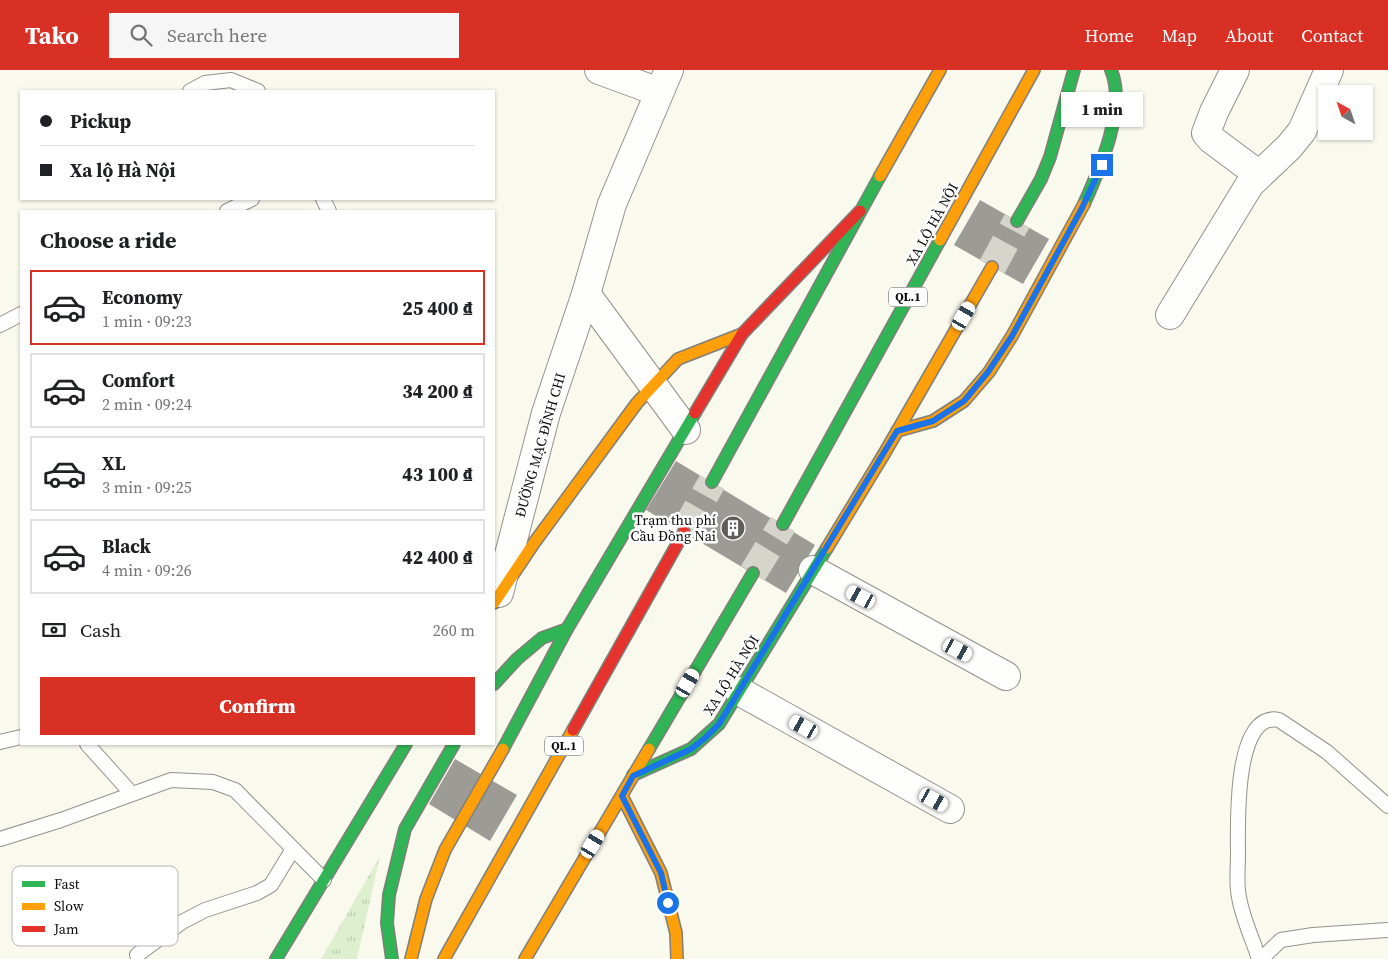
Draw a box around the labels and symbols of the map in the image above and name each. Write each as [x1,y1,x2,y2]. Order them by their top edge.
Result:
north arrow [1318,85,1372,140]
callout: 1 min [1061,92,1143,128]
route end [1091,154,1113,176]
street label: XA LỘ HÀ NỘI [901,179,963,269]
road number: QL.1 [889,288,927,306]
car [950,299,977,333]
street label: ĐƯỜNG MẠC ĐĨNH CHI [510,370,570,520]
place label: Trạm thu phí Cầu Đồng Nai [631,510,716,546]
building icon: Trạm thu phí Cầu Đồng Nai [720,515,746,541]
car [844,583,877,611]
street label: XA LỘ HÀ NỘI [698,631,764,719]
car [941,636,974,664]
car [674,666,701,700]
car [787,713,820,741]
road number: QL.1 [545,736,583,756]
car [917,786,950,814]
car [578,827,607,861]
legend [12,866,178,946]
text: Fast [54,874,80,894]
route start [657,892,679,914]
text: Slow [54,896,84,916]
text: Jam [53,919,79,939]

